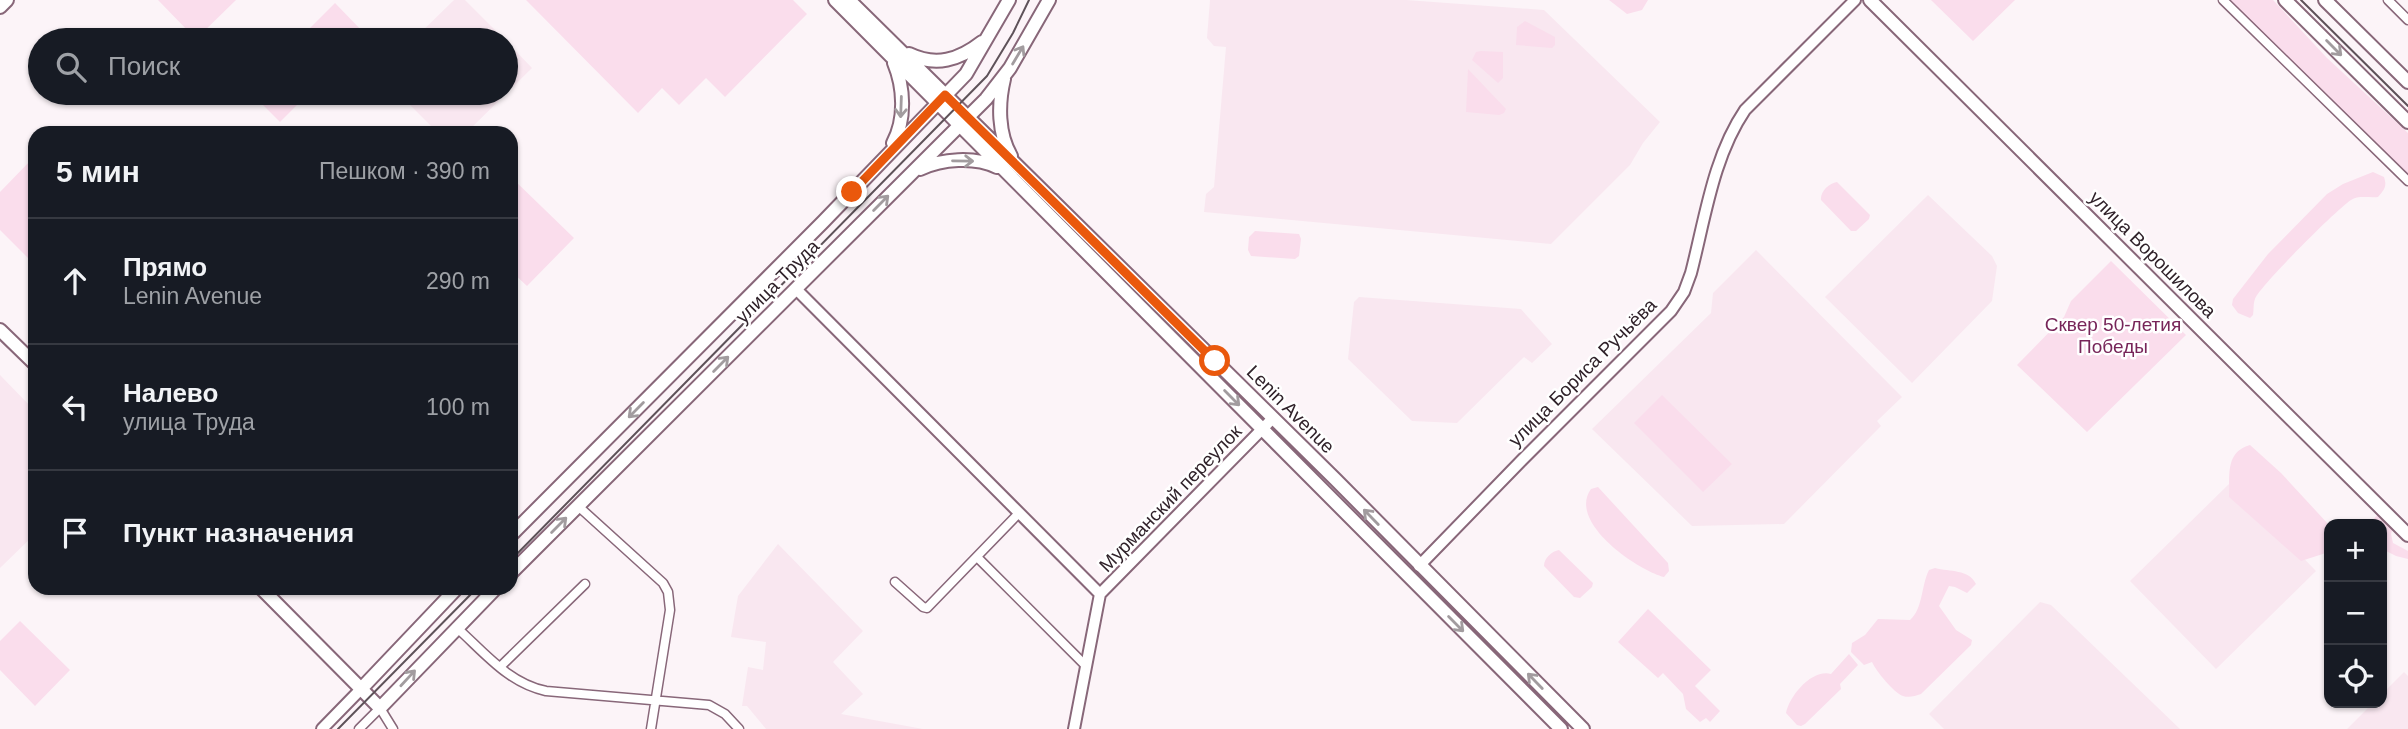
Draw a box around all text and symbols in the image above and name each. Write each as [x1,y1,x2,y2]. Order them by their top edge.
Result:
search box [28,28,518,105]
one-way arrow [2325,39,2342,56]
one-way arrow [1011,46,1025,66]
icon: search [52,48,90,86]
text: Поиск [108,51,180,81]
one-way arrow [895,96,908,119]
one-way arrow [951,154,974,168]
text: 5 мин [56,155,140,188]
text: Пешком · 390 m [319,158,490,184]
route end [836,176,867,207]
street label: улица Ворошилова [2085,187,2220,322]
one-way arrow [873,195,890,212]
street label: улица Труда [731,235,824,327]
text: Прямо [123,252,207,282]
icon: ahead [56,262,94,300]
text: 290 m [426,268,490,294]
text: Lenin Avenue [123,283,262,309]
street label: улица Бориса Ручьёва [1504,294,1661,451]
park label: Сквер 50-летия Победы [2045,314,2181,357]
route start [1199,345,1230,376]
one-way arrow [712,356,729,373]
street label: Lenin Avenue [1243,361,1339,457]
text: Налево [123,378,218,408]
icon: left [56,388,94,426]
one-way arrow [1223,389,1240,406]
text: 100 m [426,394,490,420]
one-way arrow [628,401,645,418]
text: улица Труда [123,409,255,435]
street label: Мурманский переулок [1095,420,1246,576]
one-way arrow [1363,508,1380,525]
icon: arrive [56,514,94,552]
one-way arrow [551,516,568,533]
text: Пункт назначения [123,518,354,548]
map controls [2324,519,2387,708]
button: + [2324,519,2387,582]
button: − [2324,582,2387,645]
one-way arrow [1448,616,1465,633]
button: locate [2324,645,2387,708]
one-way arrow [400,670,417,687]
one-way arrow [1526,673,1543,690]

